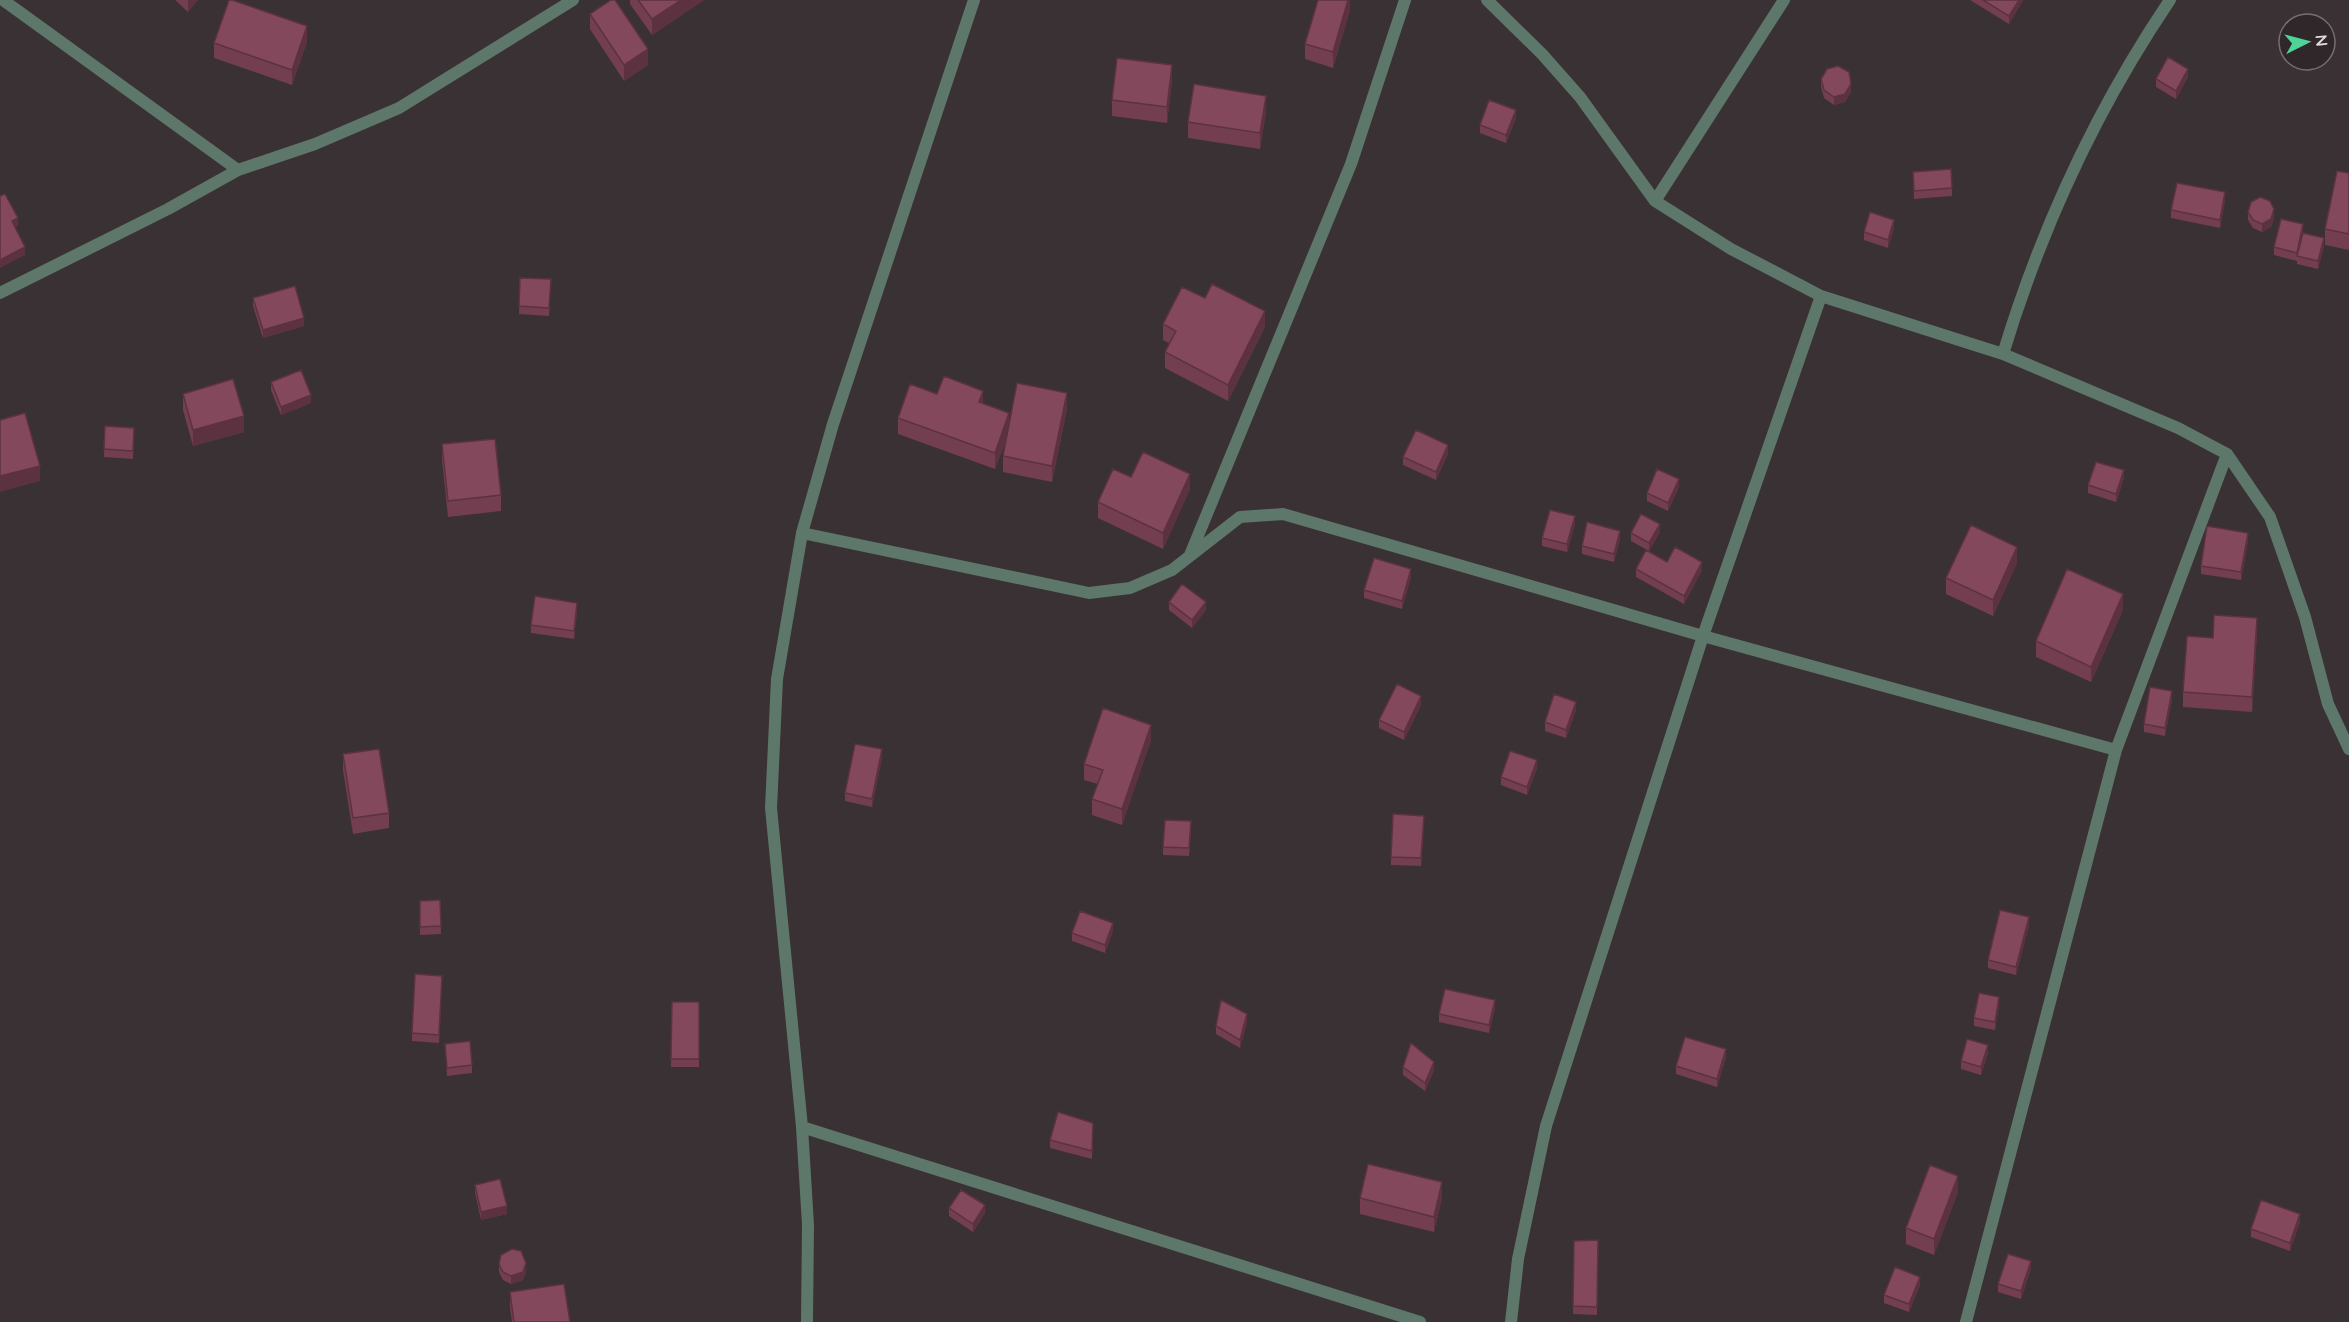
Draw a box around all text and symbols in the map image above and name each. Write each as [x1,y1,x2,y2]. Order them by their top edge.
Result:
north arrow [2277,12,2337,72]
text: N [2311,34,2332,47]

